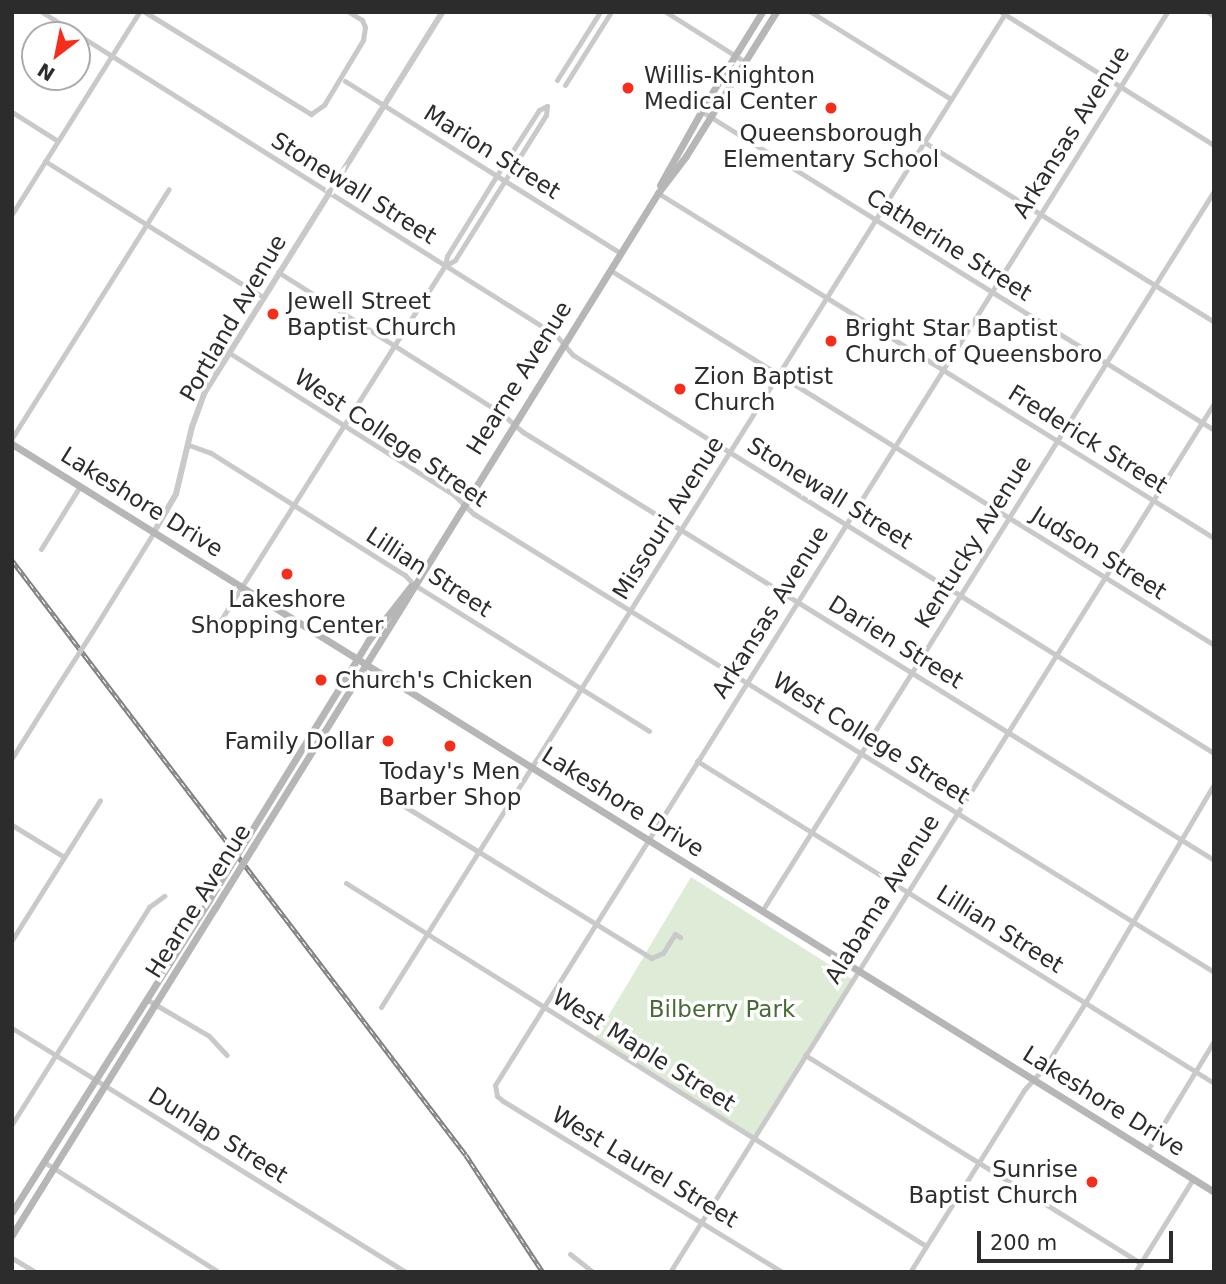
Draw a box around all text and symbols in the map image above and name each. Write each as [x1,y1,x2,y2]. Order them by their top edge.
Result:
north arrow [21,21,91,91]
street label: Arkansas Avenue [1007,41,1135,223]
text: N [33,59,59,86]
place label: Willis-Knighton Medical Center [644,61,817,115]
marker: Willis-Knighton Medical Center [618,78,638,98]
street label: Marion Street [419,99,565,205]
marker: Queensborough Elementary School [823,100,839,116]
place label: Queensborough Elementary School [723,119,939,173]
street label: Stonewall Street [266,126,442,250]
street label: Catherine Street [861,183,1037,307]
street label: Portland Avenue [174,230,292,406]
place label: Jewell Street Baptist Church [287,287,457,341]
street label: Hearne Avenue [461,296,577,460]
marker: Jewell Street Baptist Church [265,306,281,322]
place label: Bright Star Baptist Church of Queensboro [845,314,1102,368]
marker: Bright Star Baptist Church of Queensboro [823,333,839,349]
place label: Zion Baptist Church [694,362,833,416]
street label: West College Street [289,363,493,513]
street label: Frederick Street [1003,379,1173,499]
marker: Zion Baptist Church [672,381,688,397]
street label: Missouri Avenue [607,431,729,605]
street label: Stonewall Street [742,431,918,555]
street label: Lakeshore Drive [56,441,228,563]
street label: Kentucky Avenue [909,451,1037,633]
street label: Judson Street [1026,501,1172,605]
street label: Lillian Street [361,521,497,623]
street label: Arkansas Avenue [706,521,834,703]
marker: Lakeshore Shopping Center [279,566,295,582]
place label: Lakeshore Shopping Center [191,585,383,639]
street label: Darien Street [824,590,968,694]
place label: Church's Chicken [335,666,533,694]
street label: West College Street [767,666,975,810]
marker: Church's Chicken [313,672,329,688]
place label: Family Dollar [225,727,374,755]
marker: Family Dollar [380,733,396,749]
marker: Today's Men Barber Shop [442,738,458,754]
street label: Lakeshore Drive [537,741,709,863]
place label: Today's Men Barber Shop [379,757,521,811]
street label: Alabama Avenue [819,809,945,989]
street label: Hearne Avenue [140,819,256,983]
street label: Lillian Street [932,879,1068,979]
street label: West Maple Street [548,983,740,1117]
park label: Bilberry Park [649,995,795,1023]
street label: Lakeshore Drive [1018,1040,1190,1162]
street label: Dunlap Street [143,1081,293,1189]
street label: West Laurel Street [547,1101,743,1233]
place label: Sunrise Baptist Church [908,1155,1078,1209]
marker: Sunrise Baptist Church [1084,1174,1100,1190]
scale bar [981,1218,1177,1262]
text: 200 m [990,1231,1057,1255]

